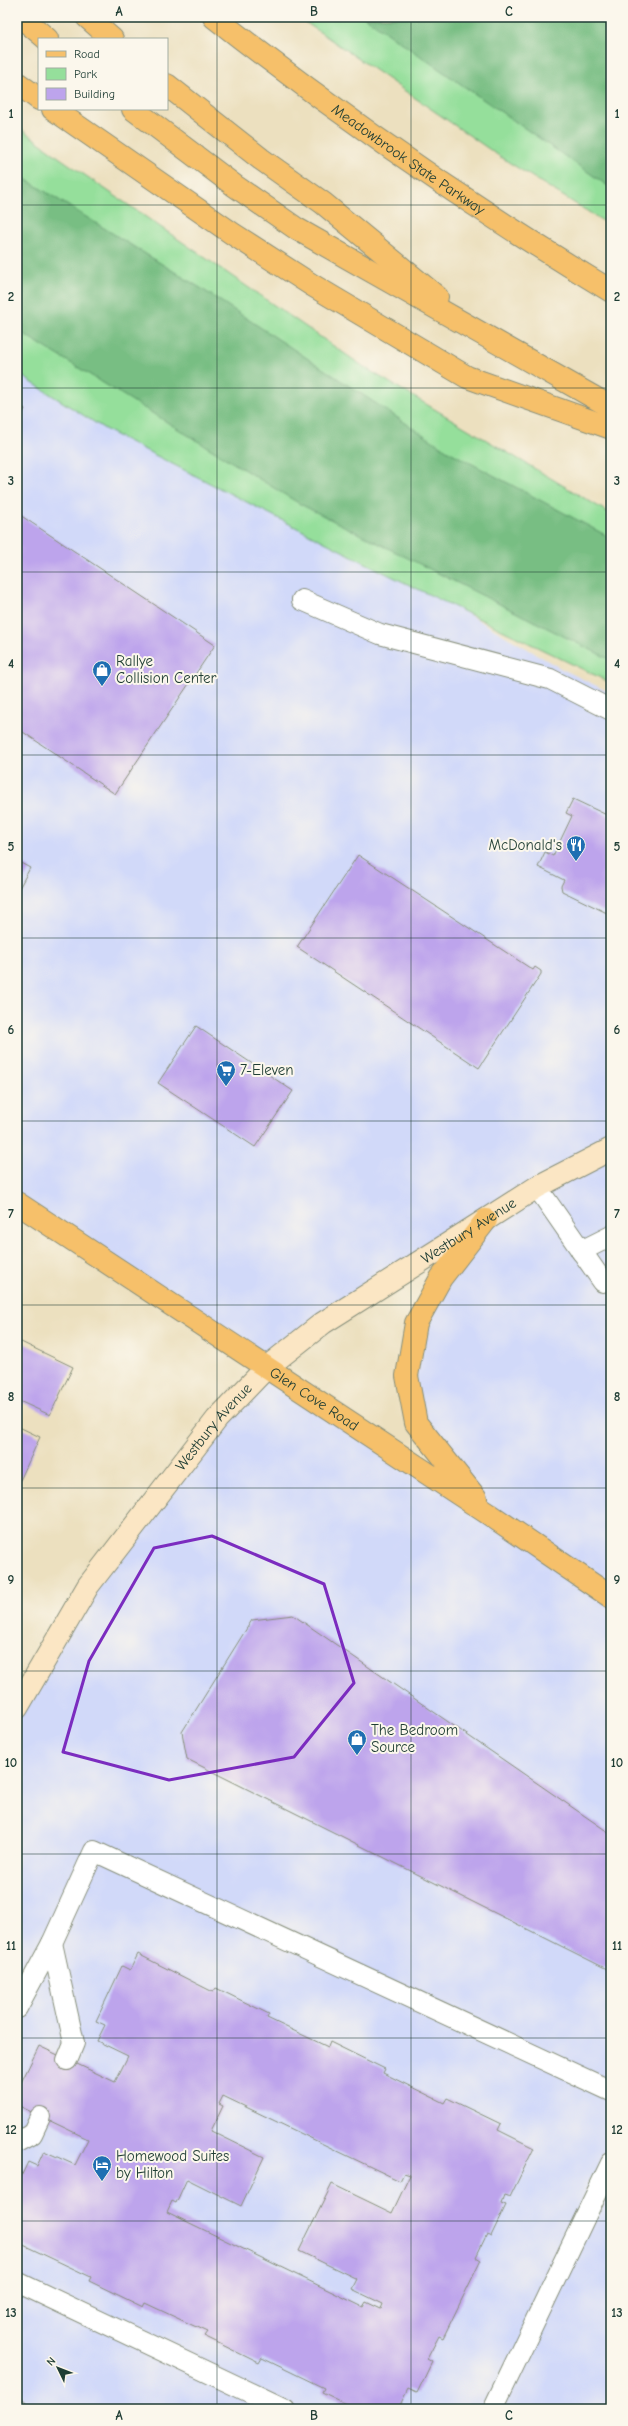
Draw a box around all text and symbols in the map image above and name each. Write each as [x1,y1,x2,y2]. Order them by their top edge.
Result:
text: A [115,4,123,19]
text: B [310,4,318,19]
text: C [505,4,513,19]
legend [38,38,168,110]
text: Road [74,47,100,61]
text: Park [74,67,97,81]
text: Building [74,87,115,101]
street label: Meadowbrook State Parkway [328,100,489,219]
text: 1 [8,106,14,121]
text: 1 [614,106,620,121]
text: 2 [8,289,14,304]
text: 2 [614,289,620,304]
text: 3 [8,473,14,488]
text: 3 [614,473,620,488]
place label: Rallye Collision Center [116,652,216,687]
text: 4 [8,656,14,671]
text: 4 [614,656,620,671]
shop icon: Rallye Collision Center [91,659,113,687]
restaurant icon: McDonald's [565,834,587,862]
place label: McDonald's [488,836,562,854]
text: 5 [8,839,15,854]
text: 5 [614,839,621,854]
text: 6 [8,1022,15,1037]
text: 6 [614,1022,621,1037]
supermarket icon: 7-Eleven [215,1059,237,1087]
place label: 7-Eleven [240,1061,294,1079]
street label: Westbury Avenue [418,1193,520,1268]
text: 7 [8,1206,14,1221]
text: 7 [614,1206,620,1221]
street label: Glen Cove Road [266,1363,362,1435]
street label: Westbury Avenue [172,1379,256,1474]
text: 8 [8,1389,14,1404]
text: 8 [614,1389,620,1404]
text: 9 [8,1572,15,1587]
text: 9 [614,1572,621,1587]
place label: The Bedroom Source [371,1721,458,1756]
shop icon: The Bedroom Source [346,1728,368,1756]
text: 10 [5,1755,17,1770]
text: 10 [611,1755,623,1770]
text: 11 [6,1938,16,1953]
text: 11 [612,1938,622,1953]
text: 12 [5,2122,17,2137]
text: 12 [611,2122,623,2137]
place label: Homewood Suites by Hilton [116,2147,229,2182]
hotel icon: Homewood Suites by Hilton [91,2154,113,2182]
text: 13 [5,2305,17,2320]
text: 13 [611,2305,623,2320]
north arrow [38,2348,78,2388]
text: N [44,2354,58,2369]
text: A [115,2408,123,2423]
text: B [310,2408,318,2423]
text: C [505,2408,513,2423]

